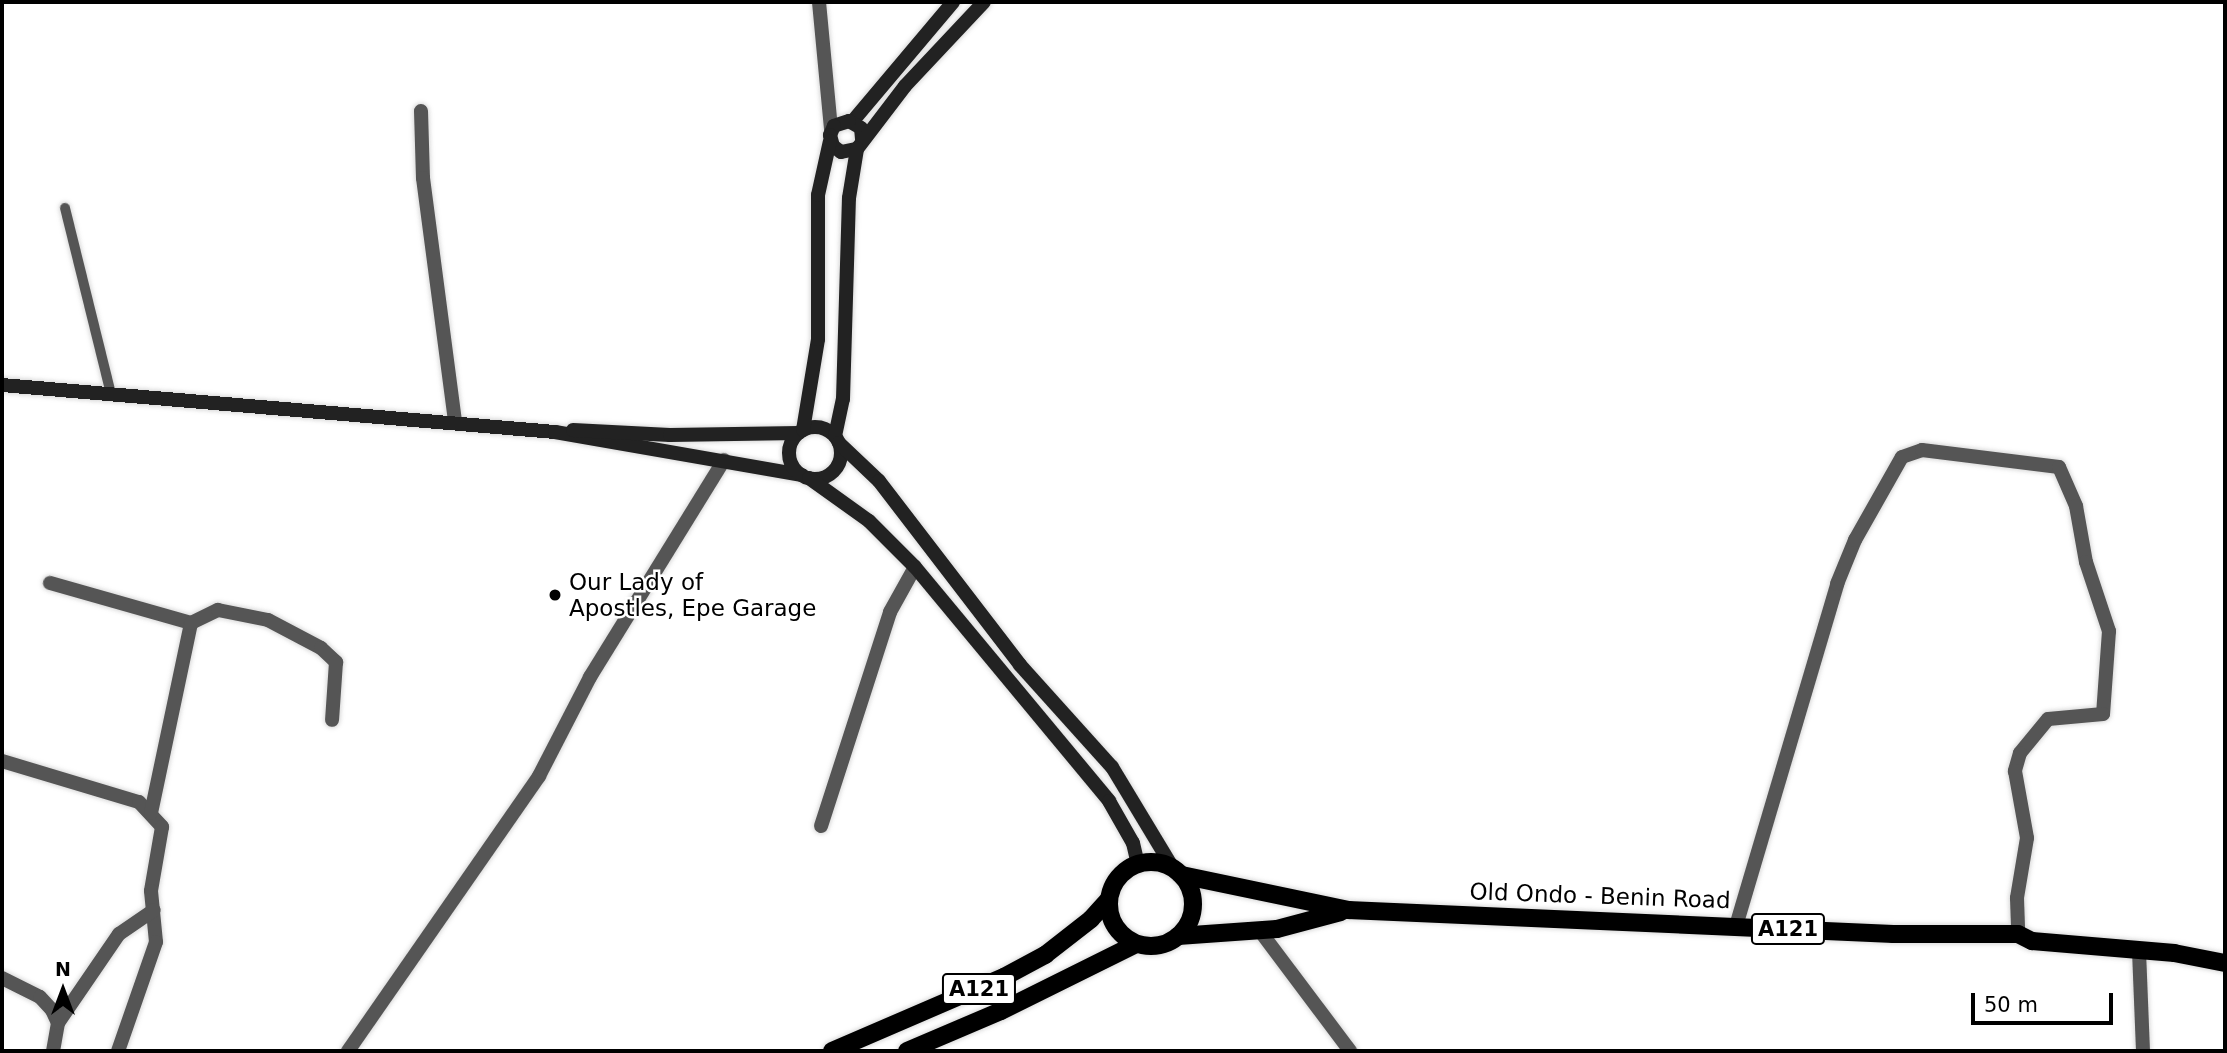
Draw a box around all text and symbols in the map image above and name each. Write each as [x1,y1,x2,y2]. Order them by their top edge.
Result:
place label: Our Lady of Apostles, Epe Garage [569,568,816,622]
marker: Our Lady of Apostles, Epe Garage [547,587,563,603]
street label: Old Ondo - Benin Road [1469,878,1731,914]
road number: A121 [1750,912,1826,946]
north arrow [28,955,98,1025]
text: N [55,958,71,980]
road number: A121 [940,972,1018,1006]
scale bar [1975,979,2117,1023]
text: 50 m [1984,993,2038,1017]

